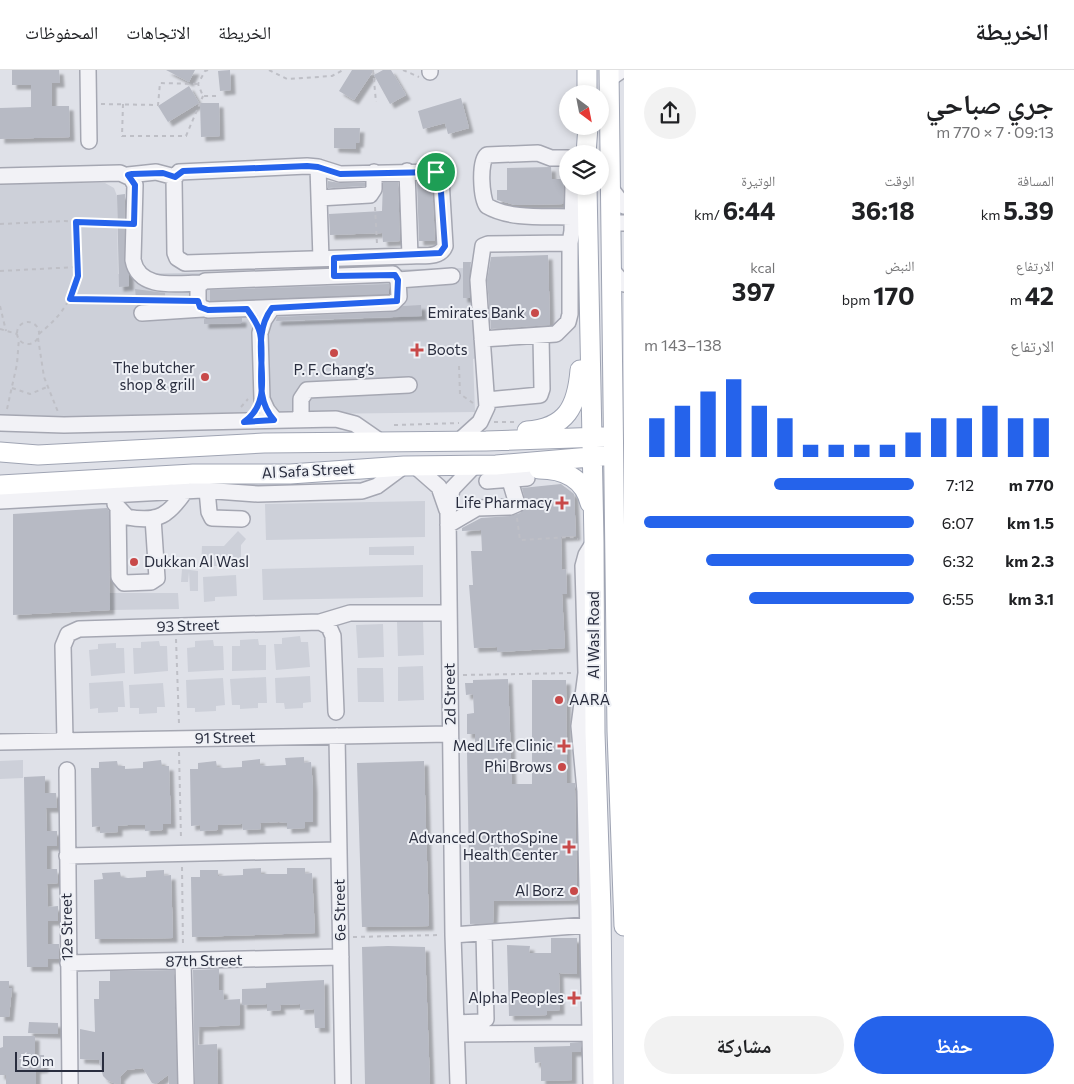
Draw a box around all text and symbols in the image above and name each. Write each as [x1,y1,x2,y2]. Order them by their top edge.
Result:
text: الخريطة [975,16,1049,45]
text: المحفوظات [25,21,98,43]
text: الاتجاهات [126,21,190,43]
text: الخريطة [218,21,271,43]
north arrow [559,85,609,135]
map controls [559,85,609,195]
text: جري صباحي [926,86,1054,120]
button: share [644,87,696,139]
text: 09:13 · 7 × 770 m [936,122,1054,141]
button: layers [559,145,609,195]
pin [415,151,457,193]
icon: arrive [422,158,450,186]
text: الوتيرة [741,172,775,189]
text: الوقت [885,172,915,189]
text: المسافة [1017,172,1054,189]
text: 6:44 [723,195,775,225]
text: 36:18 [851,195,915,225]
text: 5.39 [1003,195,1054,225]
text: /km [694,206,723,223]
text: km [981,206,1003,223]
text: النبض [885,257,915,274]
text: الارتفاع [1016,257,1054,274]
text: kcal [750,259,775,276]
text: 397 [732,276,775,306]
text: 170 [873,280,915,310]
text: 42 [1025,280,1054,310]
text: bpm [842,291,873,308]
text: m [1010,291,1025,308]
place label: Emirates Bank [428,303,525,321]
marker: Emirates Bank [529,307,541,319]
text: 138–143 m [644,335,722,354]
text: الارتفاع [1010,336,1054,355]
place label: Boots [427,340,468,358]
marker: Boots [411,344,423,356]
marker: P. F. Chang’s [328,347,340,359]
place label: The butcher shop & grill [113,358,195,393]
place label: P. F. Chang’s [294,360,375,378]
marker: The butcher shop & grill [199,371,211,383]
street label: Al Safa Street [261,459,355,481]
text: 7:12 [946,475,974,494]
text: 770 m [1009,475,1054,494]
place label: Life Pharmacy [455,493,552,511]
marker: Life Pharmacy [556,497,568,509]
text: 6:07 [942,513,974,532]
text: 1.5 km [1007,513,1054,532]
text: 6:32 [943,551,974,570]
text: 2.3 km [1005,551,1054,570]
place label: Dukkan Al Wasl [144,552,249,570]
marker: Dukkan Al Wasl [128,556,140,568]
text: 6:55 [942,589,974,608]
text: 3.1 km [1008,589,1054,608]
street label: Al Wasl Road [584,591,602,679]
street label: 93 Street [156,615,220,635]
street label: 2d Street [439,663,459,725]
place label: AARA [569,690,610,708]
marker: AARA [553,694,565,706]
street label: 91 Street [194,727,256,747]
place label: Med Life Clinic [453,736,553,754]
marker: Med Life Clinic [557,739,571,753]
place label: Phi Brows [484,757,552,775]
marker: Phi Brows [556,761,568,773]
place label: Advanced OrthoSpine Health Center [408,828,558,863]
marker: Advanced OrthoSpine Health Center [562,840,576,854]
street label: 6e Street [329,879,349,941]
place label: Al Borz [515,881,564,899]
marker: Al Borz [568,885,580,897]
street label: 12e Street [56,893,76,961]
street label: 87th Street [165,950,243,970]
place label: Alpha Peoples [468,988,564,1006]
marker: Alpha Peoples [568,992,580,1004]
button: مشاركة [644,1016,844,1074]
button: حفظ [854,1016,1054,1074]
scale bar [15,1049,104,1072]
text: 50 m [22,1052,54,1069]

